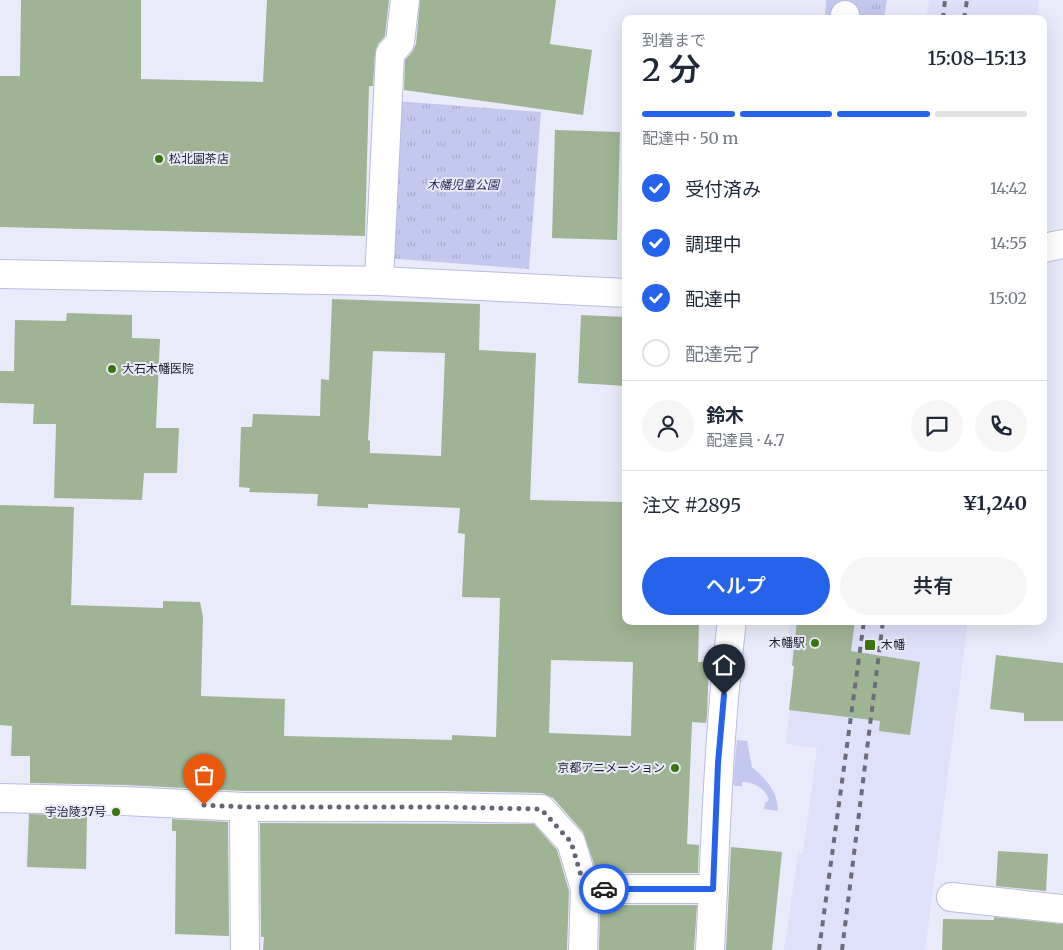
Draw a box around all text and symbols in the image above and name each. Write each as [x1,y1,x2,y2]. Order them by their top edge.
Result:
text: 到着まで [642,30,706,50]
text: 15:08–15:13 [928,46,1027,70]
text: 2 分 [642,50,701,90]
text: 配達中 · 50 m [642,128,738,148]
place label: 松北園茶店 [169,151,229,166]
marker: 松北園茶店 [153,153,165,165]
icon: check [642,174,670,202]
park label: 木幡児童公園 [427,177,501,192]
text: 受付済み [685,177,761,201]
text: 14:42 [990,178,1027,198]
icon: check [642,229,670,257]
text: 調理中 [685,232,742,256]
text: 14:55 [990,233,1027,253]
icon: check [642,284,670,312]
text: 配達中 [685,287,742,311]
text: 15:02 [989,288,1027,308]
text: 配達完了 [685,342,761,366]
place label: 大石木幡医院 [122,361,194,376]
marker: 大石木幡医院 [106,363,118,375]
button: person [642,400,694,452]
button: chat [911,400,963,452]
button: phone [975,400,1027,452]
text: 鈴木 [706,403,744,427]
text: 配達員 · 4.7 [706,430,785,450]
text: ¥1,240 [962,491,1027,515]
text: 注文 #2895 [642,493,741,517]
button: ヘルプ [642,557,830,615]
button: 共有 [840,557,1027,615]
place label: 木幡駅 [769,635,805,650]
marker: 木幡駅 [809,637,821,649]
place label: 木幡 [881,637,905,652]
marker: 木幡 [863,638,877,652]
pin [703,644,745,695]
icon: home [710,651,738,679]
pin [183,754,225,805]
place label: 京都アニメーション [557,760,665,775]
icon: bag [190,761,218,789]
marker: 京都アニメーション [669,762,681,774]
place label: 宇治陵37号 [45,804,106,819]
marker: 宇治陵37号 [110,806,122,818]
courier [579,864,629,914]
icon: car [590,875,618,903]

